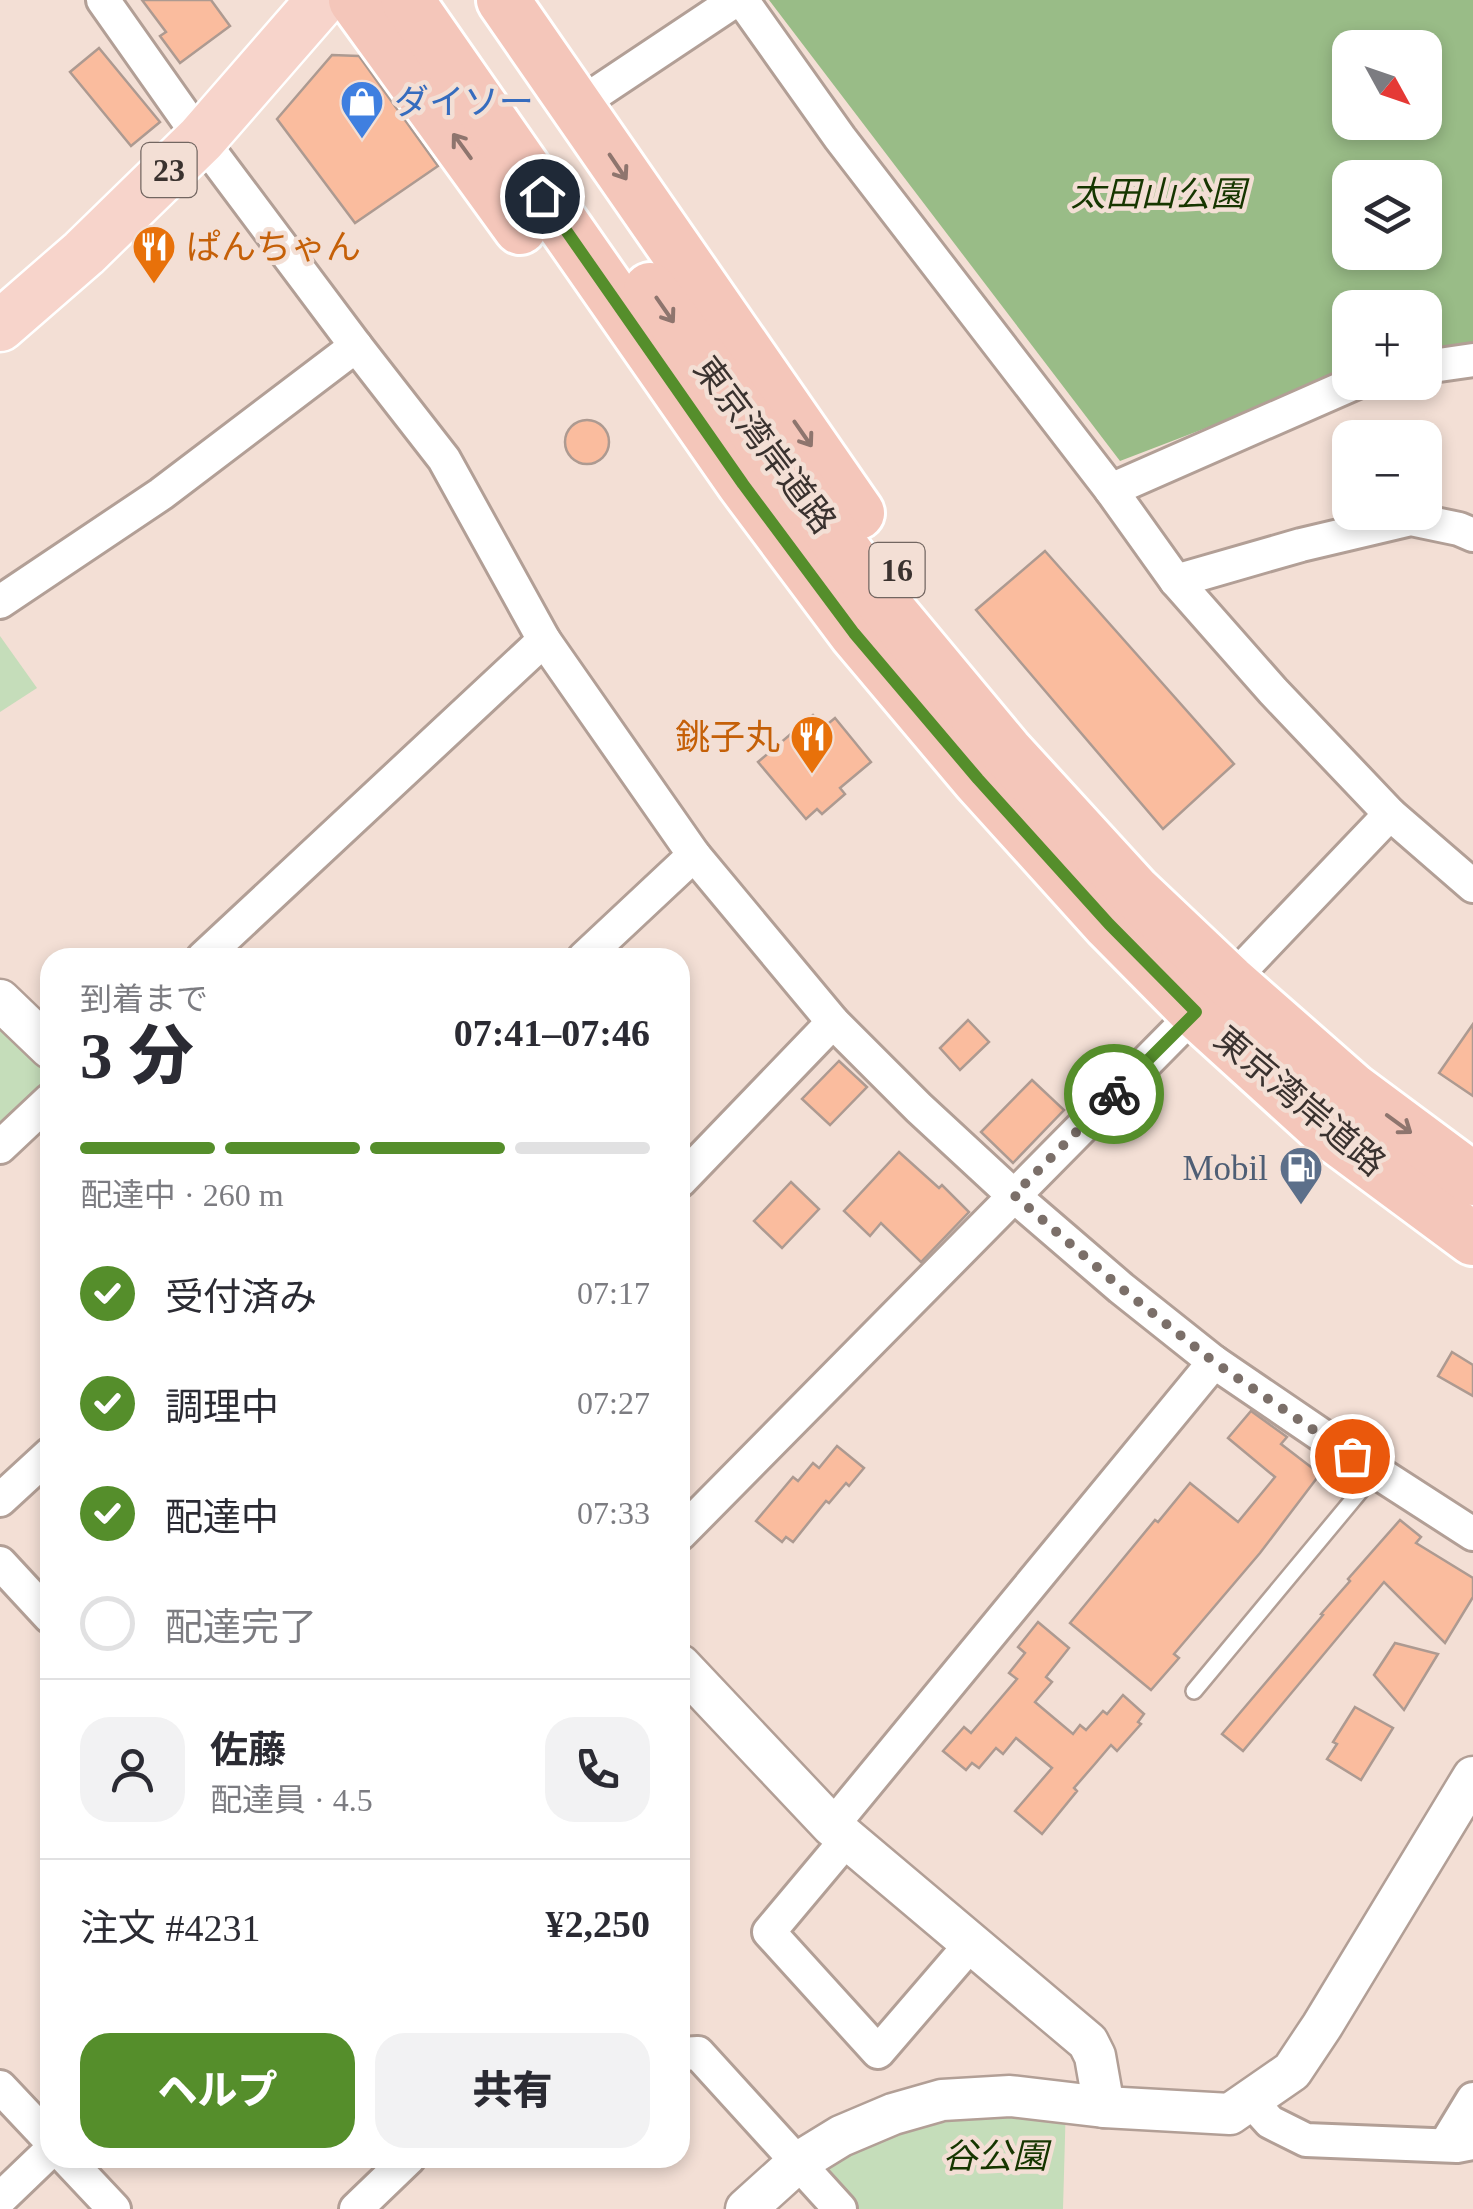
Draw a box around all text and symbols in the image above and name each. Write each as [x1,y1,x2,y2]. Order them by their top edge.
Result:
north arrow [1332,30,1442,140]
map controls [1332,30,1442,530]
shop icon: ダイソー [339,79,385,140]
place label: ダイソー [394,83,534,122]
one-way arrow [451,133,472,160]
road number: 23 [142,143,196,197]
one-way arrow [608,152,629,180]
pin [500,154,585,239]
button: layers [1332,160,1442,270]
icon: home [515,169,570,224]
park label: 太田山公園 [1070,175,1250,214]
restaurant icon: ぱんちゃん [131,224,177,285]
place label: ぱんちゃん [186,228,361,267]
button: + [1332,290,1442,400]
one-way arrow [654,296,675,323]
street label: 東京湾岸道路 [686,350,843,541]
one-way arrow [792,419,813,447]
button: − [1332,420,1442,530]
road number: 16 [870,543,924,597]
restaurant icon: 銚子丸 [789,714,835,775]
place label: 銚子丸 [675,718,780,757]
text: 到着まで [80,981,208,1017]
text: 07:41–07:46 [454,1012,650,1054]
street label: 東京湾岸道路 [1207,1019,1393,1184]
text: 3 分 [80,1020,194,1092]
courier [1064,1044,1164,1144]
icon: bike [1087,1067,1142,1122]
one-way arrow [1385,1114,1412,1135]
fuel station icon: Mobil [1278,1145,1324,1206]
place label: Mobil [1182,1149,1268,1188]
text: 配達中 · 260 m [80,1177,284,1213]
icon: check [80,1266,135,1321]
text: 07:17 [577,1275,650,1311]
text: 受付済み [165,1276,317,1318]
icon: check [80,1376,135,1431]
text: 07:27 [577,1385,650,1421]
text: 調理中 [165,1386,279,1428]
pin [1310,1414,1395,1499]
icon: bag [1325,1429,1380,1484]
icon: check [80,1486,135,1541]
text: 07:33 [577,1495,650,1531]
text: 配達中 [165,1496,279,1538]
text: 配達完了 [165,1606,317,1648]
button: person [80,1717,185,1822]
button: phone [545,1717,650,1822]
text: 佐藤 [210,1729,286,1771]
text: 配達員 · 4.5 [210,1782,373,1818]
text: ¥2,250 [546,1903,650,1945]
text: 注文 #4231 [80,1907,261,1949]
button: ヘルプ [80,2033,355,2148]
button: 共有 [375,2033,650,2148]
park label: 谷公園 [942,2137,1052,2176]

